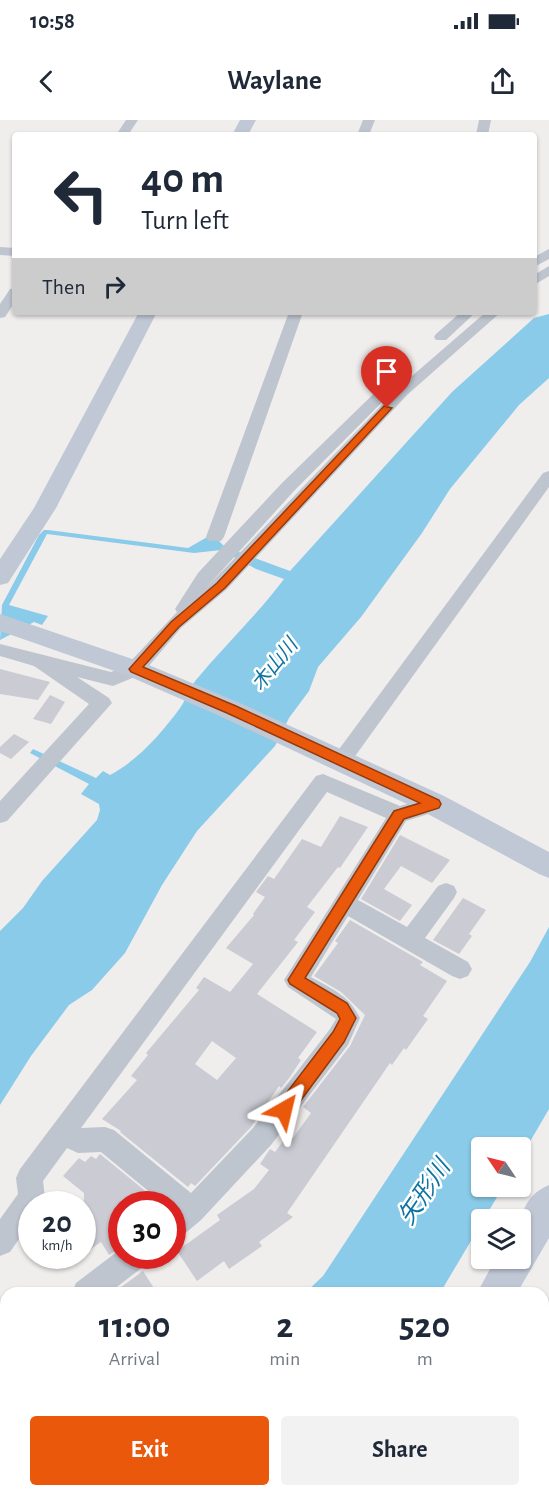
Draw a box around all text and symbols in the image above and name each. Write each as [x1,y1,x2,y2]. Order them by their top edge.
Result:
text: 10:58 [30,10,75,32]
icon: back [30,65,63,98]
icon: share [486,65,519,98]
text: Waylane [227,67,322,94]
icon: left [42,156,120,234]
text: 40 m [141,158,224,200]
text: Turn left [141,207,229,234]
icon: right [98,270,131,303]
text: Then [42,276,86,298]
pin [361,346,412,408]
icon: arrive [370,355,403,388]
water label: 木山川 [247,633,303,694]
position arrow [252,1078,316,1142]
north arrow [471,1137,531,1197]
map controls [471,1137,531,1269]
water label: 矢形川 [393,1152,457,1229]
speed limit sign: 30 [108,1191,186,1269]
text: 20 [42,1208,72,1238]
button: layers [471,1209,531,1269]
text: km/h [42,1238,72,1253]
text: 11:00 [99,1308,170,1344]
text: 2 [276,1308,293,1344]
text: 520 [399,1308,450,1344]
text: Arrival [109,1349,160,1369]
text: min [269,1349,300,1369]
text: m [417,1349,433,1369]
button: Exit [30,1416,269,1485]
button: Share [281,1416,519,1485]

